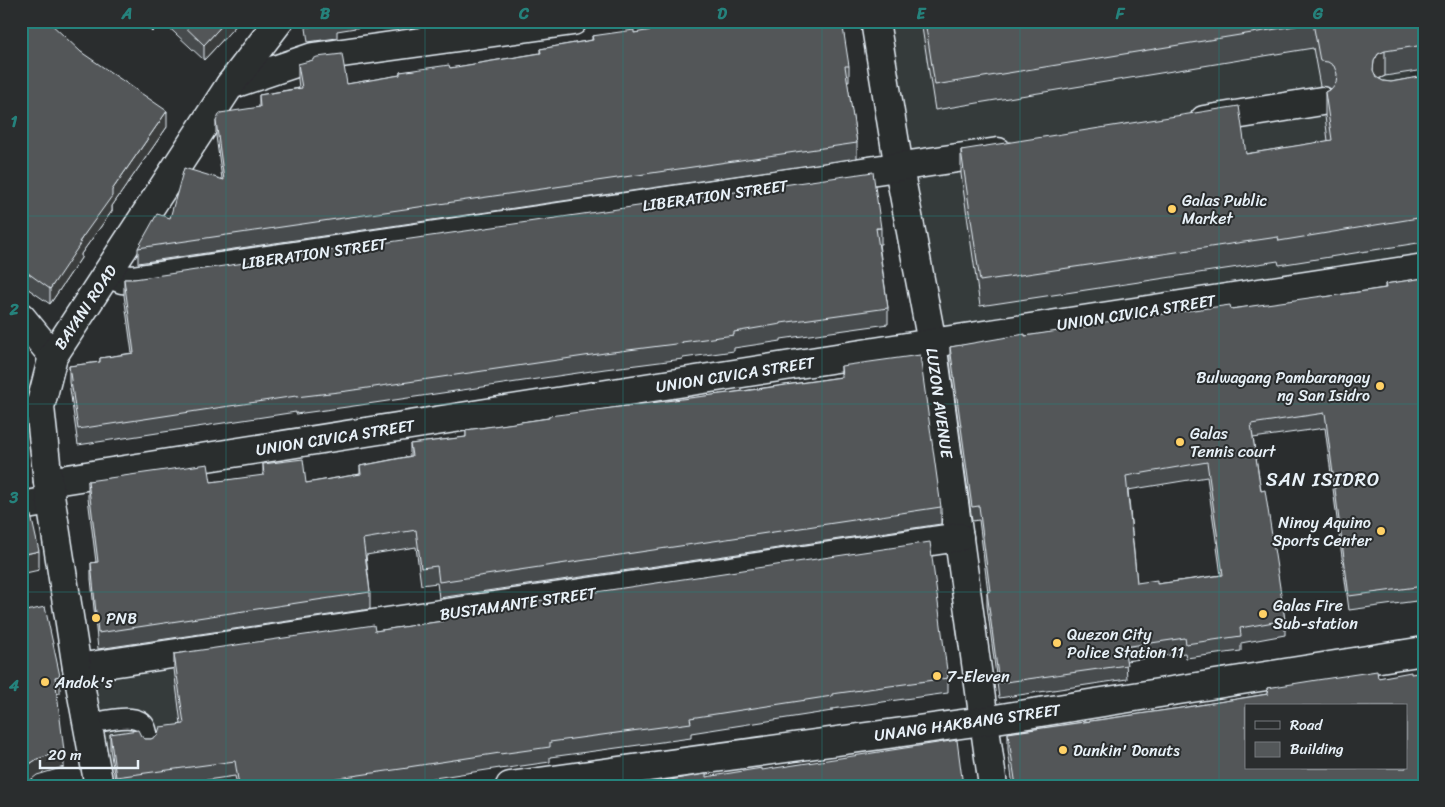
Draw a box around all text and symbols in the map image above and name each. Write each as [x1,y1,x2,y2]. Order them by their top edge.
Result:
text: A [121,0,132,28]
text: B [320,0,331,28]
text: C [518,0,530,28]
text: D [717,0,727,28]
text: E [917,0,927,28]
text: F [1115,0,1126,28]
text: G [1312,0,1324,28]
text: 1 [11,107,18,136]
street label: LIBERATION STREET [640,171,791,220]
place label: Galas Public Market [1182,186,1268,233]
marker: Galas Public Market [1166,203,1178,215]
street label: LIBERATION STREET [239,229,390,278]
street label: BAYANI ROAD [46,258,125,356]
street label: UNION CIVICA STREET [1055,285,1218,339]
text: 2 [8,295,19,324]
street label: LUZON AVENUE [917,346,962,461]
street label: UNION CIVICA STREET [654,347,817,401]
place label: Bulwagang Pambarangay ng San Isidro [1196,363,1371,410]
marker: Bulwagang Pambarangay ng San Isidro [1374,380,1386,392]
street label: UNION CIVICA STREET [254,410,417,464]
place label: Galas Tennis court [1190,419,1276,466]
marker: Galas Tennis court [1174,436,1186,448]
district label: SAN ISIDRO [1266,463,1380,496]
text: 3 [9,483,19,512]
place label: Ninoy Aquino Sports Center [1272,508,1372,555]
marker: Ninoy Aquino Sports Center [1375,525,1387,537]
street label: BUSTAMANTE STREET [438,578,599,629]
place label: Galas Fire Sub-station [1273,591,1358,638]
place label: PNB [106,604,137,633]
marker: Galas Fire Sub-station [1257,608,1269,620]
marker: PNB [90,612,102,624]
place label: Quezon City Police Station 11 [1067,620,1184,667]
marker: Quezon City Police Station 11 [1051,637,1063,649]
place label: 7-Eleven [947,662,1010,691]
place label: Andok's [54,668,113,697]
marker: 7-Eleven [931,670,943,682]
text: 4 [8,671,19,700]
marker: Andok's [39,676,51,688]
street label: UNANG HAKBANG STREET [872,695,1063,750]
legend [1245,704,1408,770]
text: Road [1290,712,1323,738]
place label: Dunkin' Donuts [1073,736,1180,765]
text: Building [1290,736,1344,762]
scale bar [40,737,138,769]
text: 20 m [48,742,82,768]
marker: Dunkin' Donuts [1057,744,1069,756]

